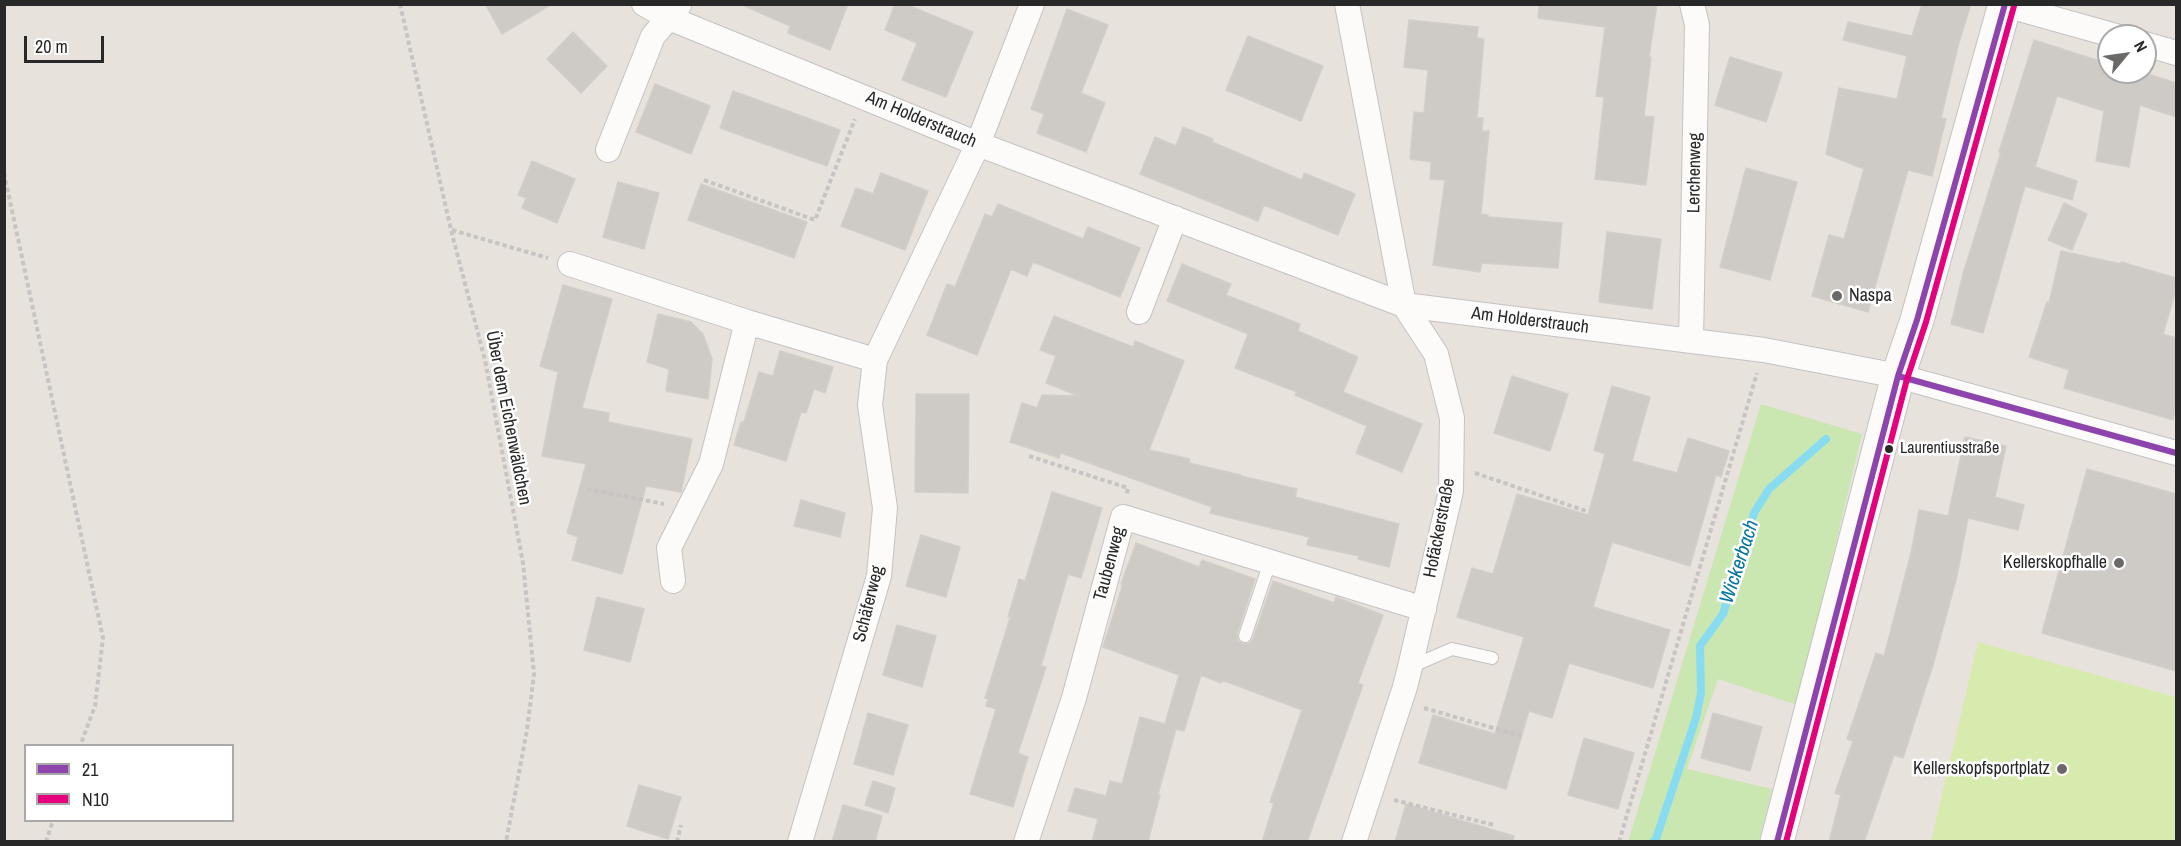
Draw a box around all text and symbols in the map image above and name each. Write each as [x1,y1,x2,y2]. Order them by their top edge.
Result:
scale bar [27,24,106,62]
north arrow [2097,24,2157,84]
text: 20 m [35,34,68,59]
text: N [2129,37,2153,56]
street label: Am Holderstrauch [862,87,980,153]
street label: Lerchenweg [1684,133,1706,213]
place label: Naspa [1849,285,1892,307]
marker: Naspa [1830,289,1844,303]
street label: Am Holderstrauch [1470,303,1590,339]
street label: Über dem Eichenwäldchen [480,329,536,507]
place label: Laurentiusstraße [1900,439,1999,459]
marker: Laurentiusstraße [1883,443,1895,455]
street label: Hofäckerstraße [1420,476,1460,580]
water label: Wickerbach [1715,517,1765,607]
street label: Taubenweg [1090,525,1130,603]
place label: Kellerskopfhalle [2003,552,2107,574]
marker: Kellerskopfhalle [2112,556,2126,570]
street label: Schäferweg [849,564,889,644]
legend [24,744,234,822]
text: 21 [82,757,98,782]
place label: Kellerskopfsportplatz [1913,758,2050,780]
marker: Kellerskopfsportplatz [2055,762,2069,776]
text: N10 [82,787,109,812]

